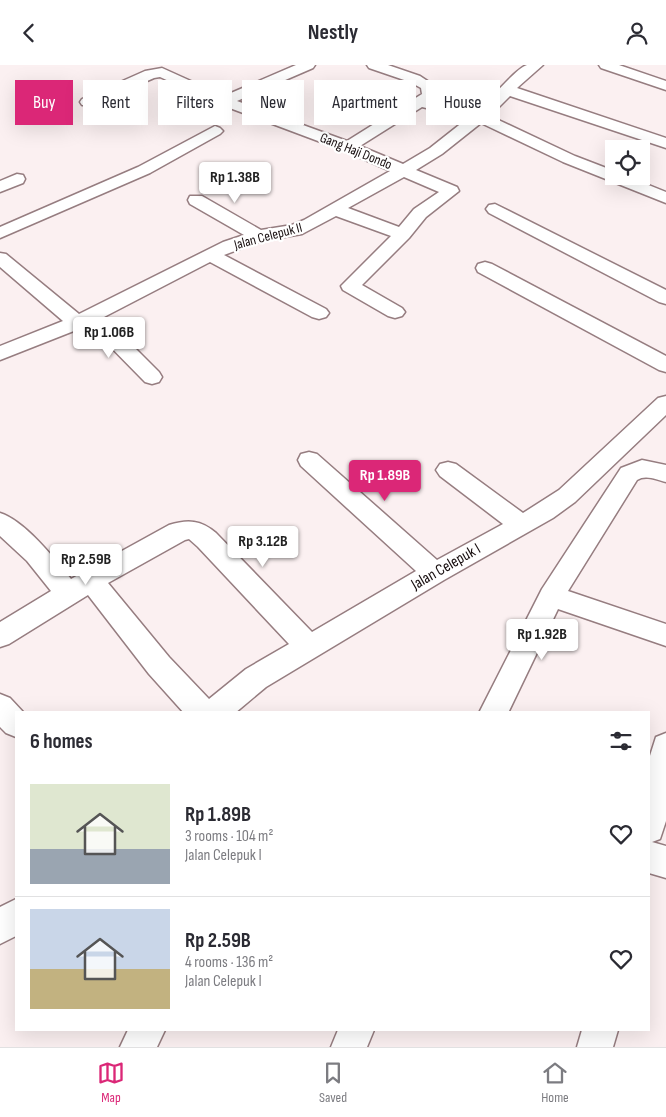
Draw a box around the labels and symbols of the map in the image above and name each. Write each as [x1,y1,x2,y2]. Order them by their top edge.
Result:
street label: Gang Haji Dondo [317,129,395,173]
pin: Rp 1.38B [183,161,287,204]
street label: Jalan Celepuk II [231,219,304,254]
pin: Rp 1.06B [57,317,161,359]
pin: Rp 1.89B [333,459,437,502]
pin: Rp 3.12B [211,525,315,568]
street label: Jalan Celepuk I [407,540,484,595]
pin: Rp 2.59B [34,543,138,586]
pin: Rp 1.92B [490,619,594,661]

